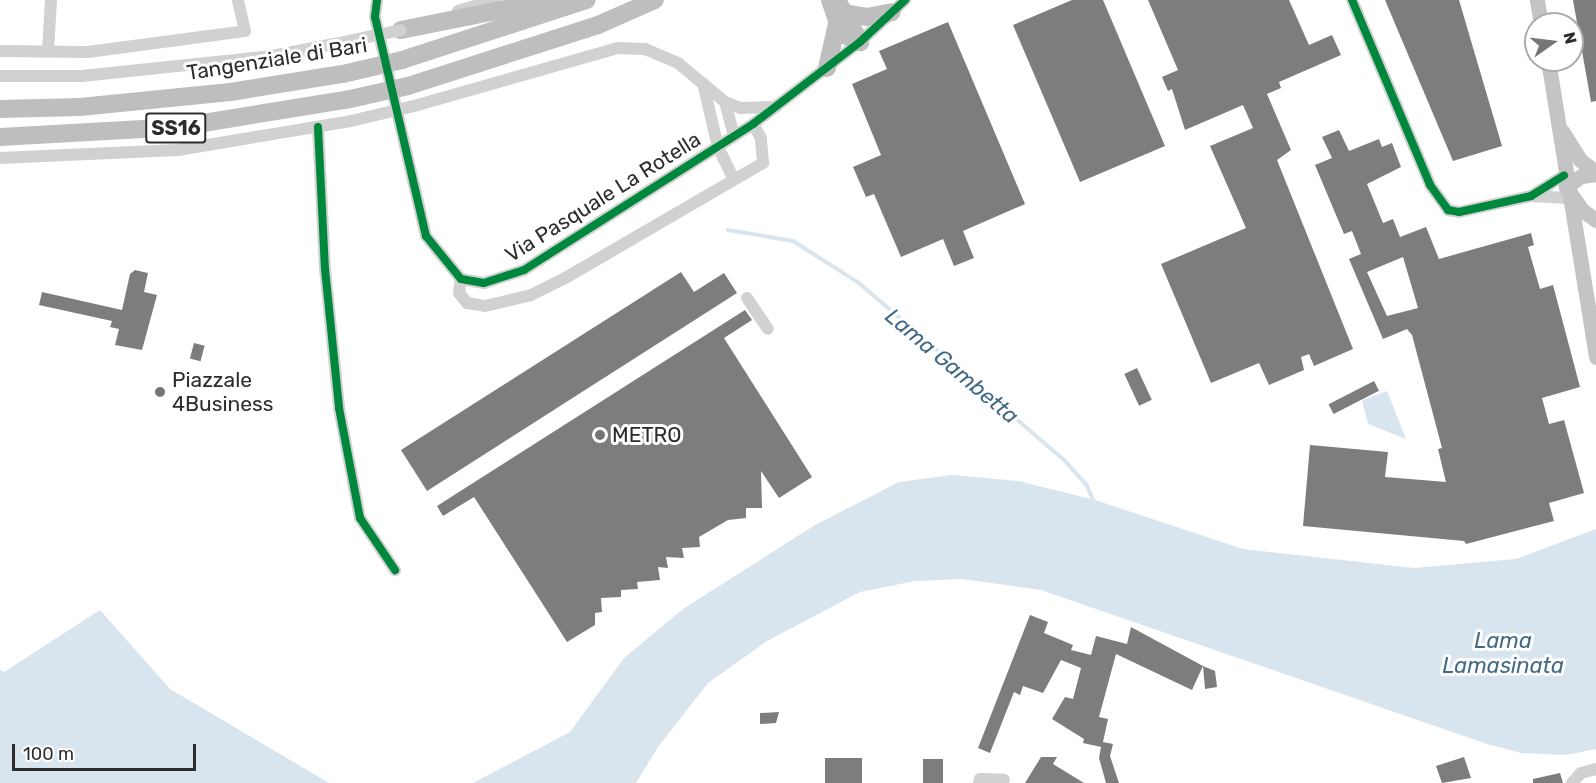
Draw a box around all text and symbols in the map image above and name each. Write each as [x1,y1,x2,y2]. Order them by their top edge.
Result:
north arrow [1524,12,1584,72]
text: N [1559,30,1581,46]
street label: Tangenziale di Bari [185,32,369,86]
road number: SS16 [144,111,207,145]
street label: Via Pasquale La Rotella [501,127,705,267]
water label: Lama Gambetta [880,303,1024,429]
place label: Piazzale 4Business [172,367,273,417]
marker: Piazzale 4Business [153,385,167,399]
place label: METRO [612,422,682,448]
marker: METRO [593,428,607,442]
water label: Lama Lamasinata [1442,627,1564,678]
scale bar [15,732,200,770]
text: 100 m [23,743,74,765]

